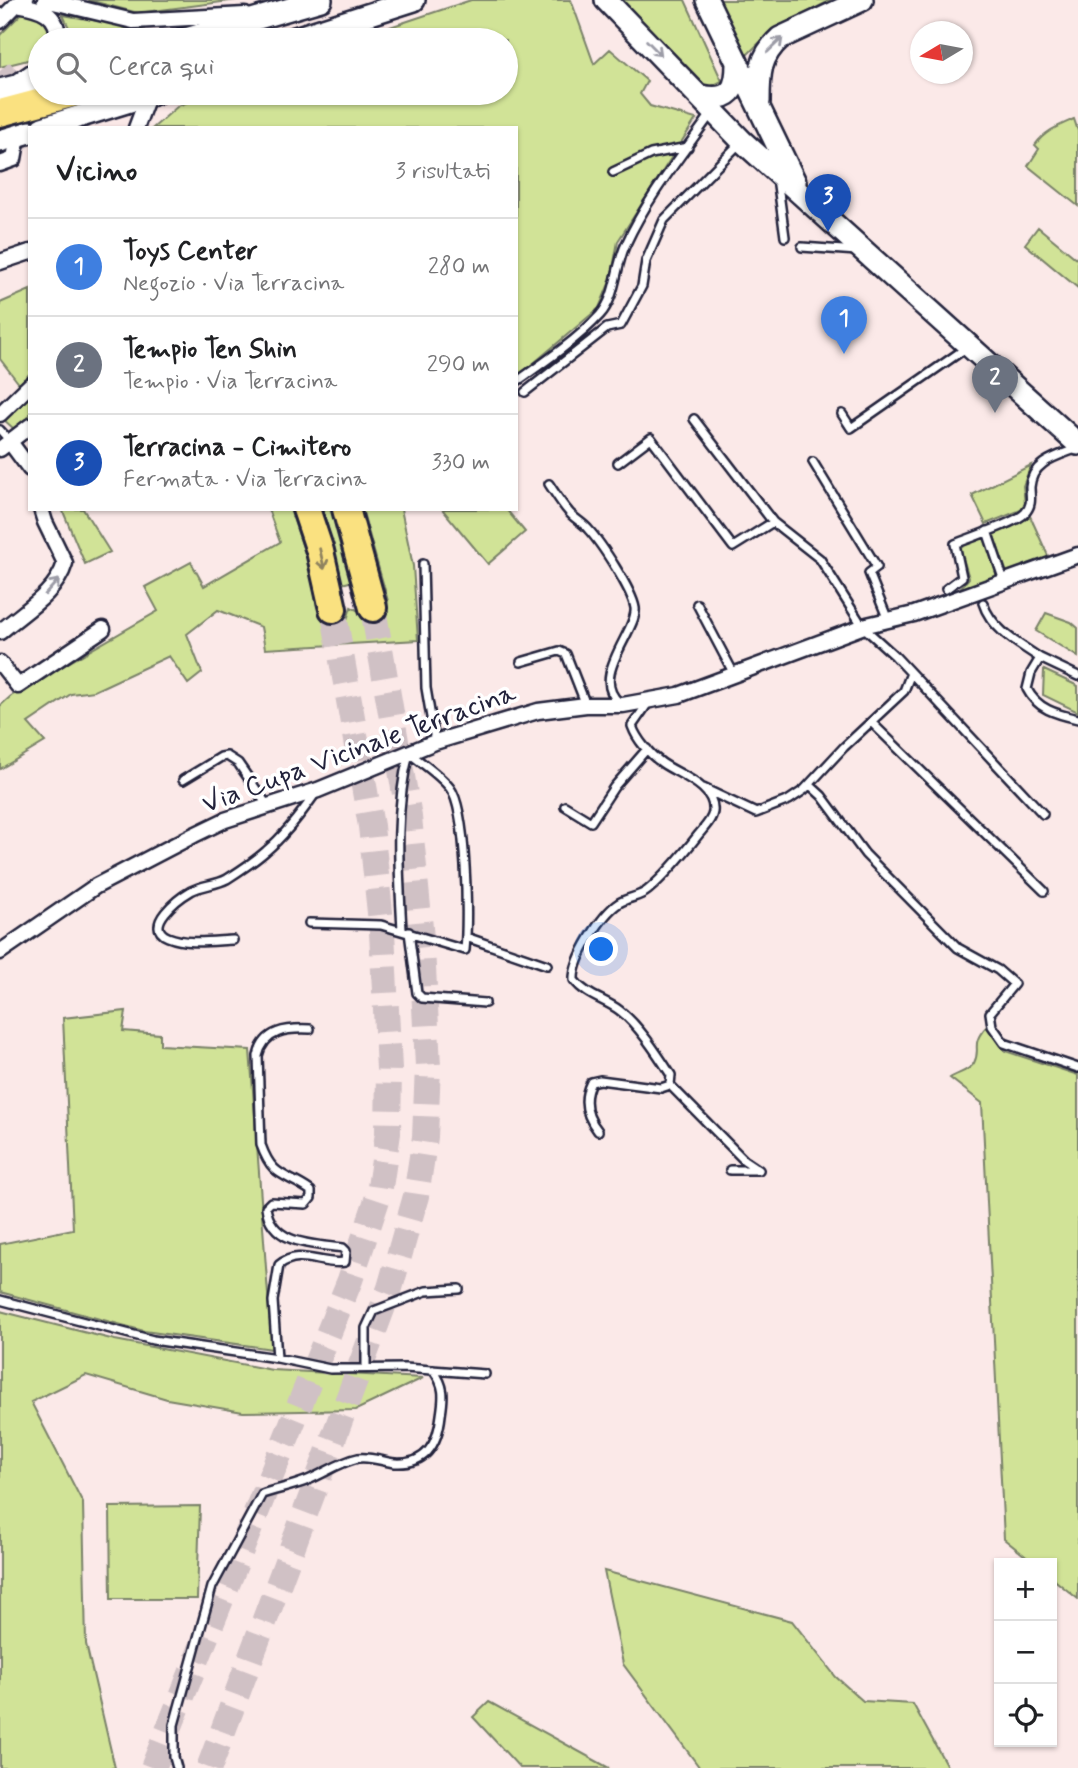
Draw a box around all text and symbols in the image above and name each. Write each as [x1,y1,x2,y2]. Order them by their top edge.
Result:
north arrow [910,21,973,84]
search box [28,28,518,105]
one-way arrow [766,37,784,53]
one-way arrow [645,39,662,56]
icon: search [52,48,90,86]
text: Cerca qui [108,50,214,84]
text: Vicino [56,152,137,191]
text: 3 risultati [396,157,490,187]
pin: 3 [805,174,851,232]
text: Toys Center [123,235,258,269]
text: 1 [74,252,84,282]
text: 280 m [428,252,490,282]
text: Negozio · Via Terracina [123,269,344,299]
pin: 1 [821,296,867,354]
text: Tempio Ten Shin [123,333,297,367]
text: 2 [73,350,85,380]
text: 290 m [427,350,490,380]
pin: 2 [972,355,1018,413]
text: Tempio · Via Terracina [123,367,337,397]
text: Terracina - Cimitero [123,431,351,465]
text: 3 [74,448,84,478]
text: 330 m [432,448,490,478]
text: Fermata · Via Terracina [123,465,367,495]
one-way arrow [316,547,329,570]
one-way arrow [44,579,60,597]
street label: Via Cupa Vicinale Terracina [197,675,521,823]
your location [584,932,618,966]
map controls [994,1558,1057,1747]
button: + [994,1558,1057,1621]
button: − [994,1621,1057,1684]
button: locate [994,1684,1057,1747]

